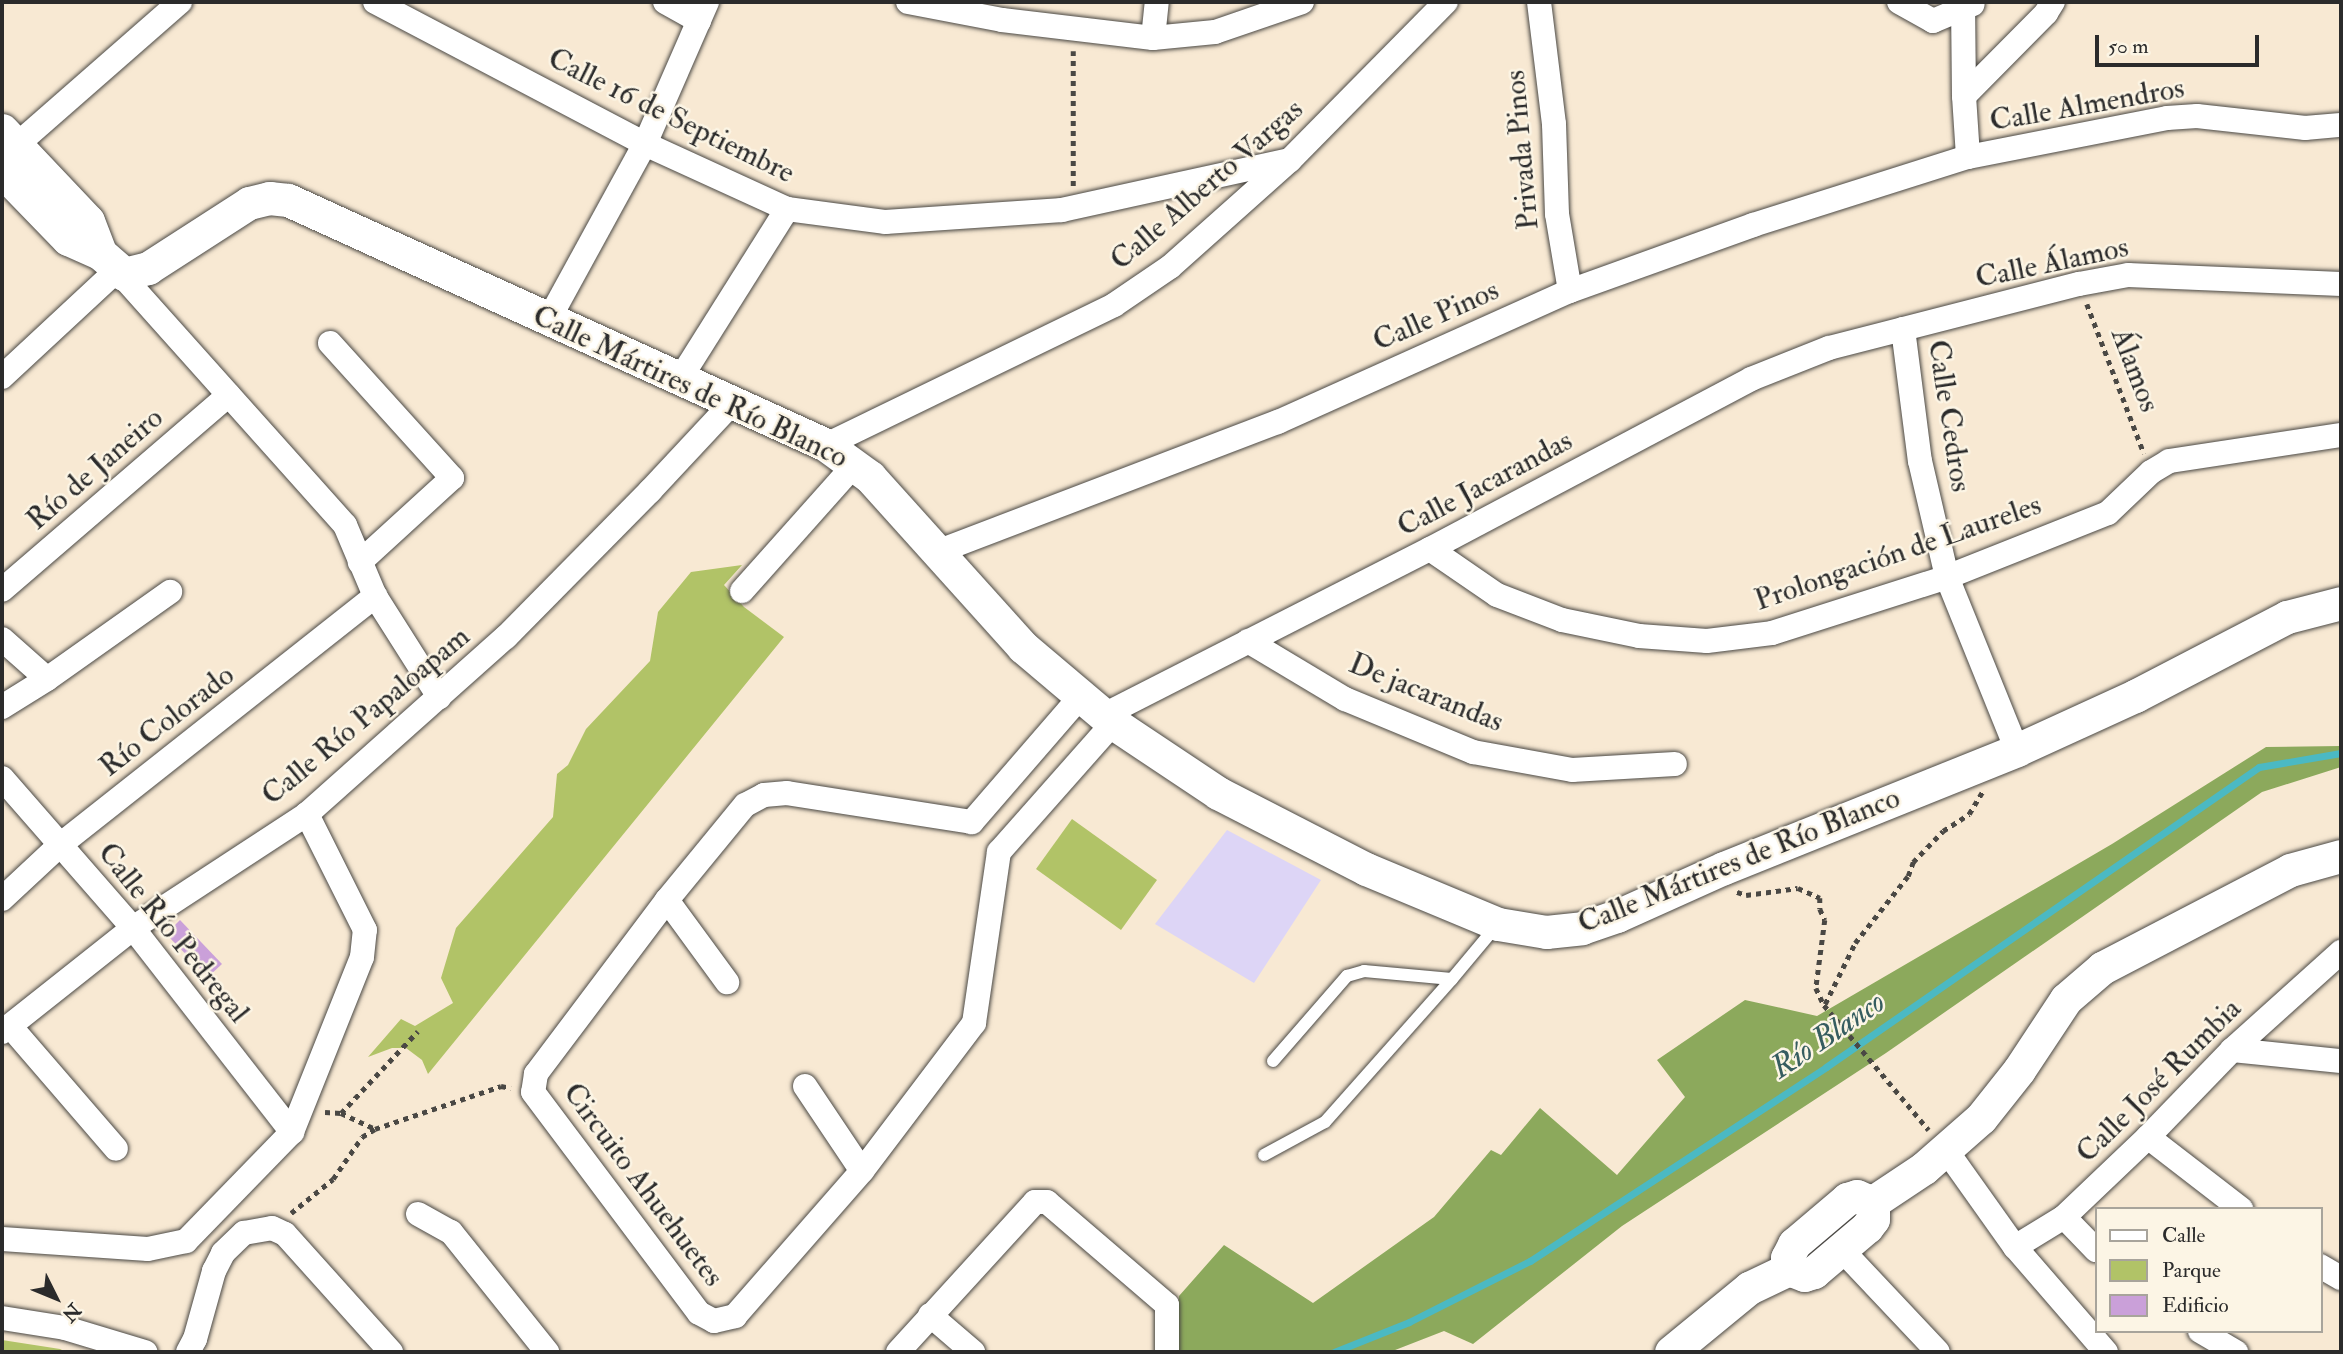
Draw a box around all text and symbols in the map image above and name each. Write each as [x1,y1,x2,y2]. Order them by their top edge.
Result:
scale bar [2098,21,2262,65]
text: 50 m [2108,33,2149,60]
street label: Calle 16 de Septiembre [542,41,800,191]
street label: Privada Pinos [1497,69,1547,231]
street label: Calle Almendros [1987,70,2187,140]
street label: Calle Alberto Vargas [1103,92,1311,278]
street label: Calle Álamos [1972,229,2132,297]
street label: Calle Pinos [1368,272,1504,360]
street label: Calle Mártires de Río Blanco [527,298,853,476]
street label: Álamos [2103,323,2167,417]
street label: Calle Cedros [1919,337,1979,495]
street label: Río de Janeiro [19,400,171,538]
street label: Calle Jacarandas [1391,423,1579,545]
street label: Prolongación de Laureles [1750,487,2046,619]
street label: Calle Río Papaloapam [255,619,477,813]
street label: De jacarandas [1344,646,1508,740]
street label: Río Colorado [92,657,242,785]
street label: Calle Mártires de Río Blanco [1573,780,1905,942]
street label: Calle Río Pedregal [90,836,256,1030]
water label: Río Blanco [1764,983,1892,1087]
street label: Calle José Rumbia [2069,991,2249,1171]
street label: Circuito Ahuehuetes [555,1076,731,1294]
legend [2094,1207,2322,1333]
text: Calle [2162,1222,2205,1249]
text: Parque [2162,1257,2221,1284]
north arrow [21,1263,91,1333]
text: Edificio [2162,1292,2229,1319]
text: N [57,1298,86,1327]

